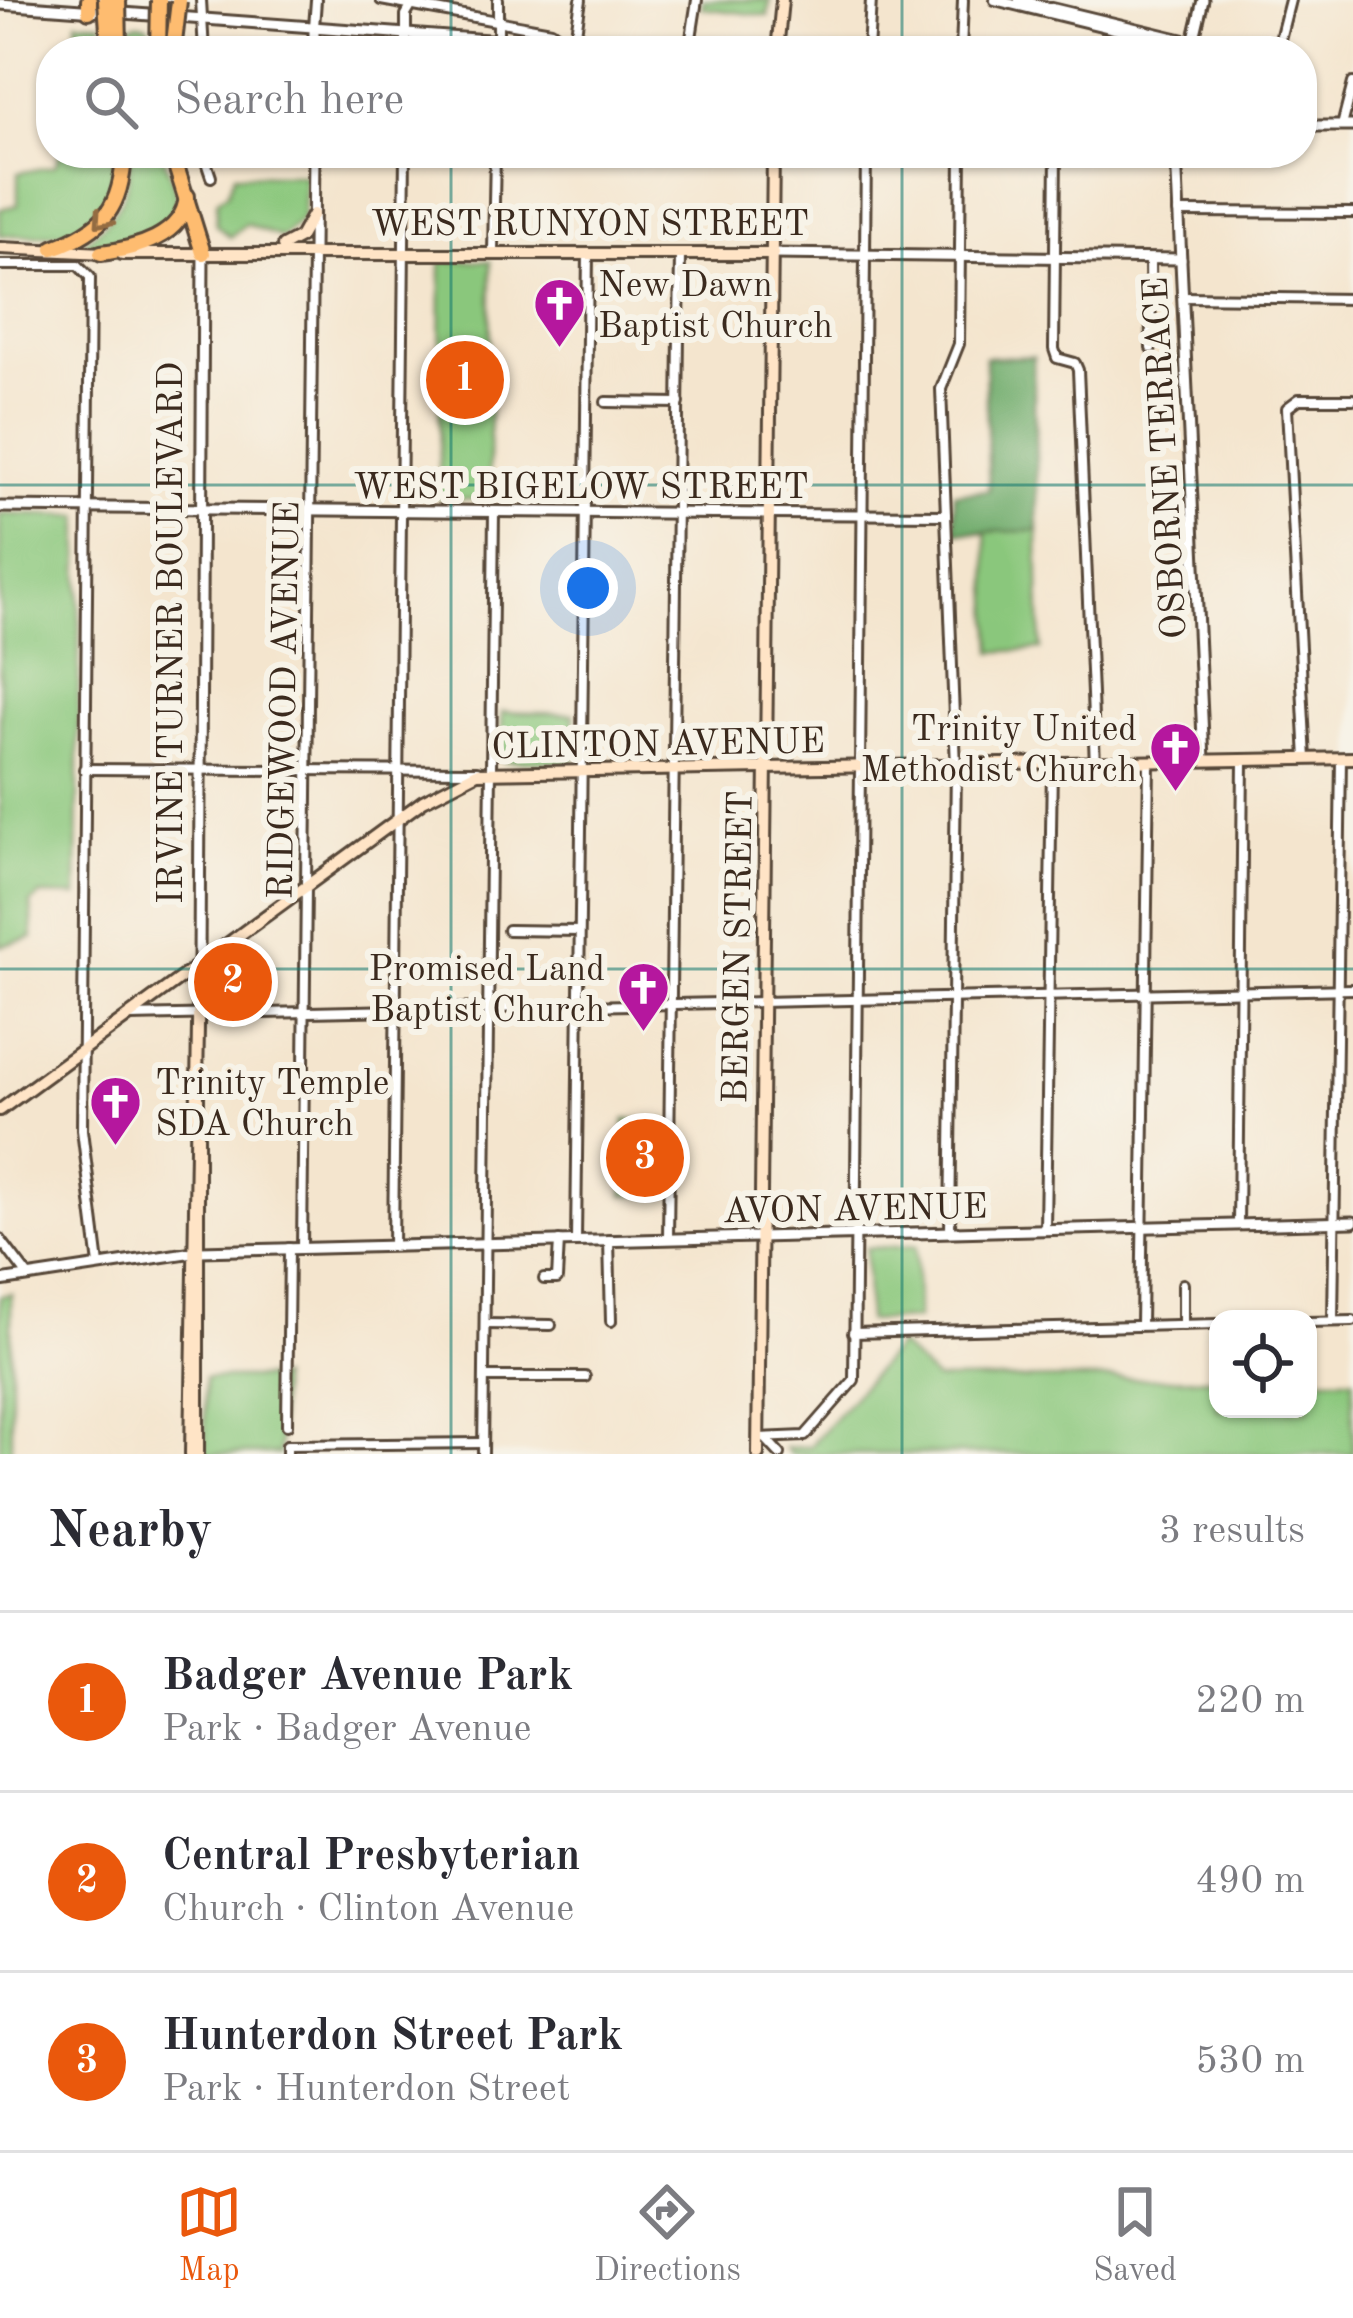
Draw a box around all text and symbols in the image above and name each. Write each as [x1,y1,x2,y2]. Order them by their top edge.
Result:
search box [36,36,1317,168]
icon: search [78,69,144,135]
text: Search here [174,79,404,124]
one-way arrow [95,206,116,227]
street label: WEST RUNYON STREET [371,208,809,244]
place label: New Dawn Baptist Church [598,269,833,346]
church icon: New Dawn Baptist Church [531,276,587,350]
street label: OSBORNE TERRACE [1140,276,1194,640]
pin: 1 [426,335,504,425]
street label: IRVINE TURNER BOULEVARD [155,362,191,904]
street label: WEST BIGELOW STREET [353,471,809,507]
street label: RIDGEWOOD AVENUE [265,501,307,900]
your location [558,558,618,618]
place label: Trinity United Methodist Church [860,713,1137,790]
church icon: Trinity United Methodist Church [1148,720,1204,794]
street label: CLINTON AVENUE [491,725,825,767]
street label: BERGEN STREET [719,790,761,1104]
pin: 2 [194,937,272,1027]
place label: Promised Land Baptist Church [368,953,605,1030]
church icon: Promised Land Baptist Church [616,960,672,1034]
place label: Trinity Temple SDA Church [155,1067,389,1144]
church icon: Trinity Temple SDA Church [88,1074,144,1148]
pin: 3 [606,1113,684,1203]
street label: AVON AVENUE [722,1191,988,1231]
map controls [1209,1310,1317,1418]
button: locate [1209,1310,1317,1418]
text: Nearby [48,1507,213,1558]
text: 3 results [1159,1512,1305,1551]
text: Badger Avenue Park [162,1655,573,1700]
text: 1 [76,1682,98,1721]
text: 220 m [1195,1682,1305,1721]
text: Park · Badger Avenue [162,1710,531,1749]
text: Central Presbyterian [162,1835,581,1880]
text: 2 [76,1862,98,1901]
text: 490 m [1195,1862,1305,1901]
text: Church · Clinton Avenue [162,1890,574,1929]
text: Hunterdon Street Park [162,2015,623,2060]
text: 3 [76,2042,98,2081]
text: 530 m [1195,2042,1305,2081]
text: Park · Hunterdon Street [162,2070,570,2109]
tab: Map [176,2179,242,2292]
tab: Directions [594,2179,741,2292]
tab: Saved [1093,2179,1177,2292]

